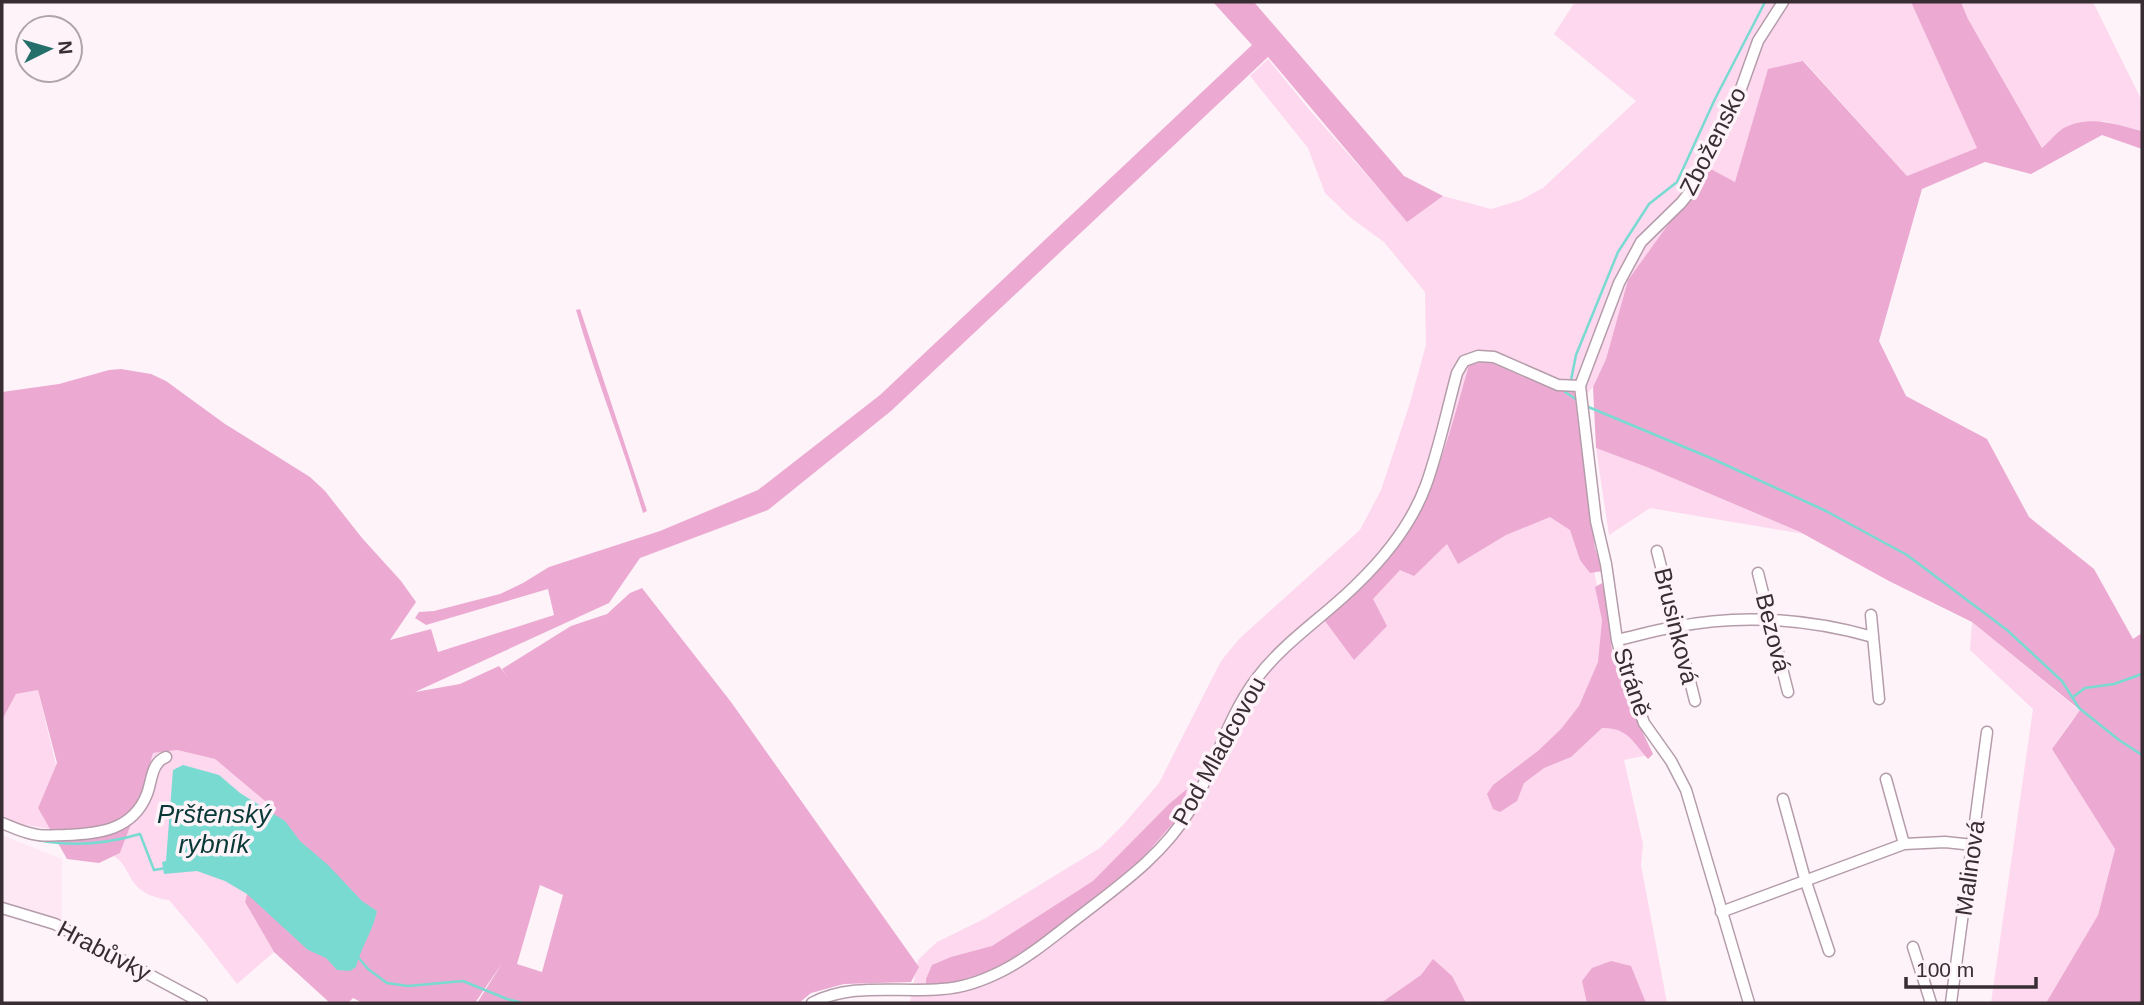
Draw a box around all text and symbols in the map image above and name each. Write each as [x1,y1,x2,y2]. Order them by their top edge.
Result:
north arrow [14,14,84,84]
text: N [54,40,76,55]
street label: Zbožensko [1674,82,1751,199]
street label: Brusinková [1649,565,1704,687]
street label: Bezová [1751,591,1796,676]
street label: Stráně [1608,644,1657,720]
street label: Pod Mladcovou [1167,672,1270,830]
water label: Prštenský rybník [157,799,273,859]
street label: Malinová [1949,818,1990,917]
street label: Hrabůvky [53,915,155,986]
scale bar [1906,946,2036,990]
text: 100 m [1916,958,1974,981]

